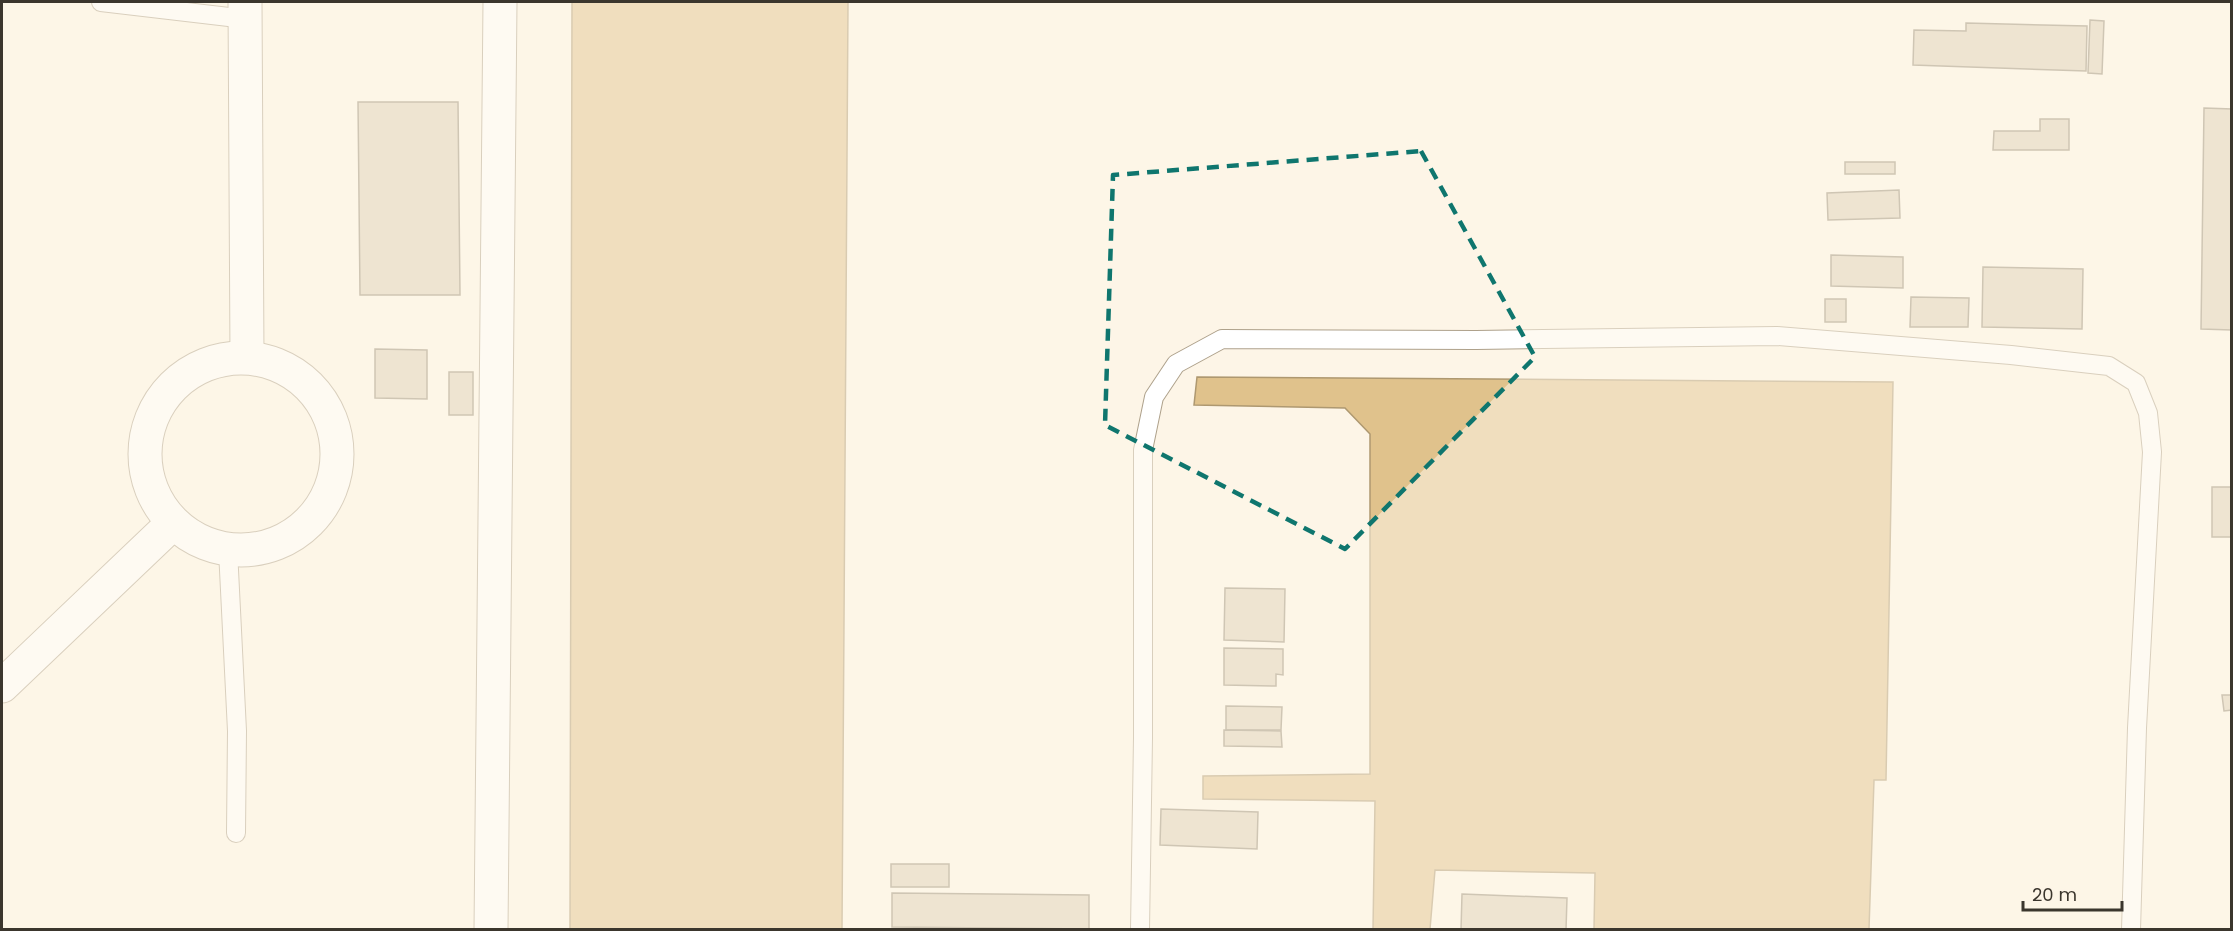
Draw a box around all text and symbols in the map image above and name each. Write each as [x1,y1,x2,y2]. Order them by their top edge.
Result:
scale bar [2023,874,2122,912]
text: 20 m [2032,882,2077,907]

